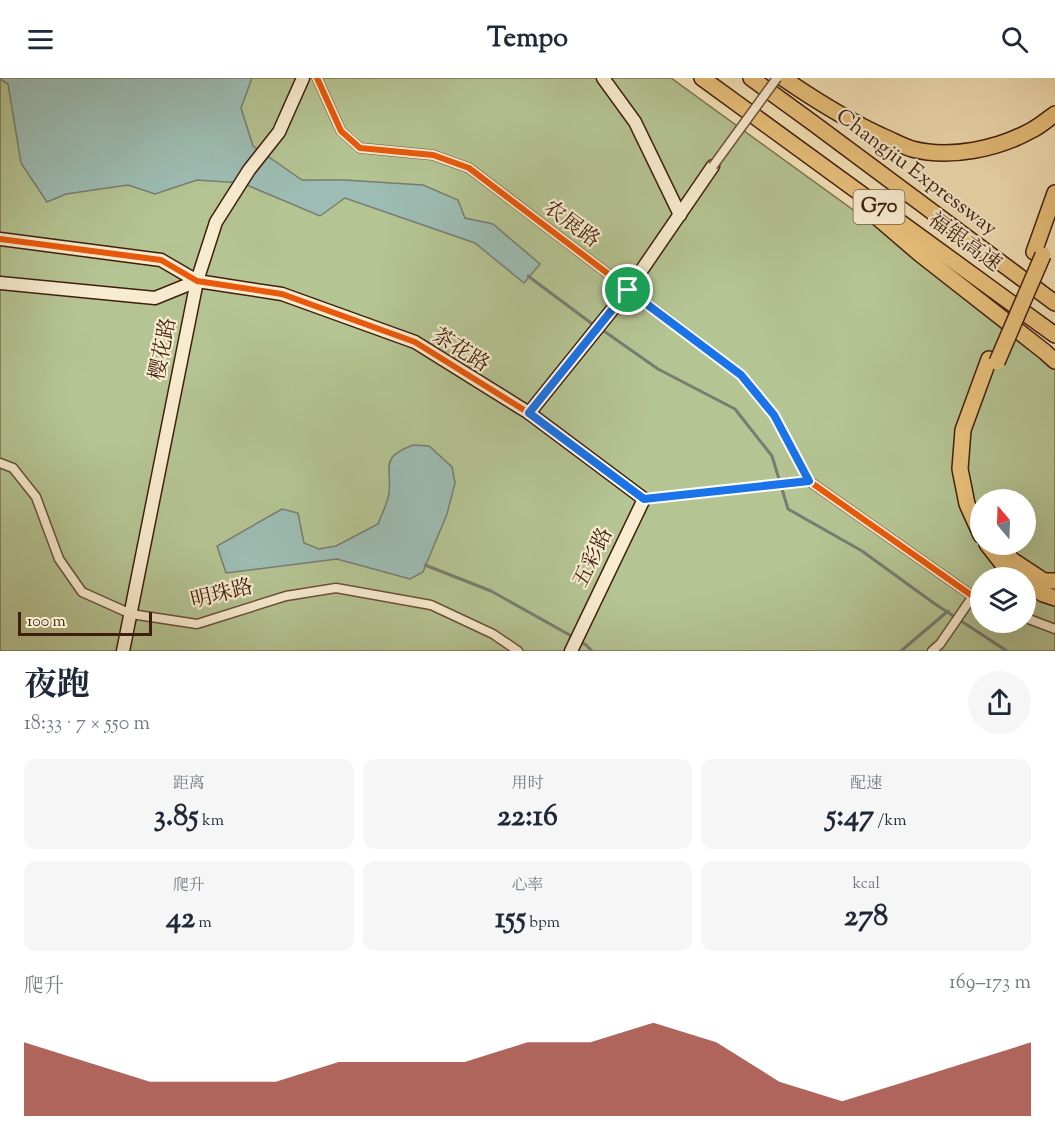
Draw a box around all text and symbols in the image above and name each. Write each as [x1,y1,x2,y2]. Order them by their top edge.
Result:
text: Tempo [487,20,568,59]
icon: menu [24,23,57,56]
icon: search [998,23,1031,56]
street label: Changjiu Expressway [829,102,1003,244]
road number: G70 [854,190,904,224]
street label: 农展路 [537,194,605,256]
street label: 福银高速 [921,206,1007,280]
pin [602,264,653,315]
icon: arrive [611,273,644,306]
street label: 樱花路 [143,315,185,383]
street label: 茶花路 [425,322,495,380]
north arrow [970,489,1036,555]
map controls [970,489,1036,633]
street label: 五彩路 [567,523,621,593]
button: layers [970,567,1036,633]
street label: 明珠路 [188,573,256,617]
scale bar [18,609,152,636]
text: 100 m [27,611,66,634]
text: 夜跑 [24,663,90,711]
button: share [968,671,1031,734]
text: 18:33 · 7 × 550 m [24,710,150,739]
text: 距离 [173,773,205,796]
text: 用时 [511,773,544,796]
text: 配速 [850,773,882,796]
text: 3.85 [154,796,199,839]
text: 22:16 [497,796,558,839]
text: 5:47 [826,796,874,839]
text: km [199,810,224,833]
text: /km [874,810,906,833]
text: kcal [852,873,880,896]
text: 爬升 [173,875,205,898]
text: 心率 [511,875,544,898]
text: 278 [844,896,888,939]
text: 42 [166,898,195,941]
text: 155 [495,898,526,941]
text: m [195,912,212,935]
text: bpm [526,912,560,935]
text: 169–173 m [949,969,1031,998]
text: 爬升 [24,973,64,1002]

